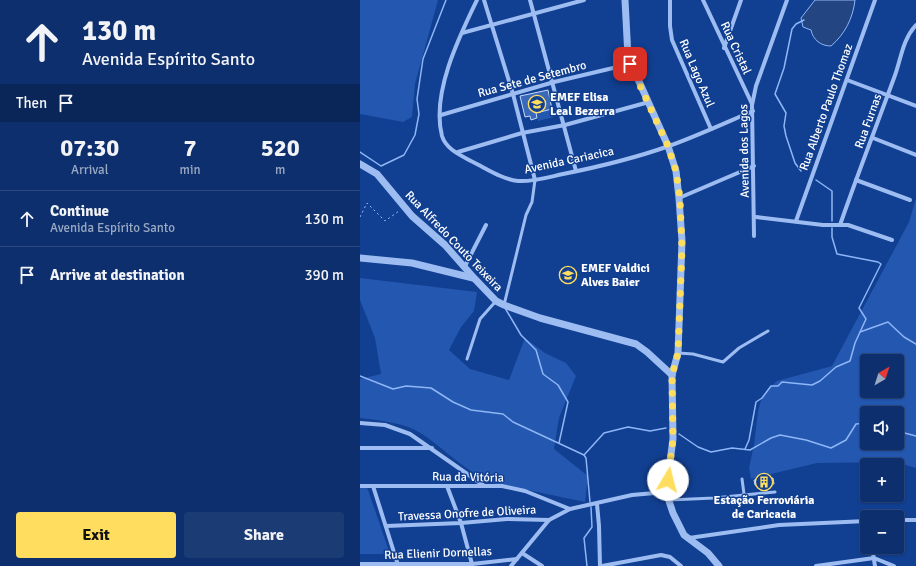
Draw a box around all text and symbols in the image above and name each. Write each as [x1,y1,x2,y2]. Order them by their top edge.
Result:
text: 130 m [82,14,156,48]
icon: ahead [16,16,68,68]
street label: Rua Cristal [717,19,754,77]
street label: Rua Lago Azul [675,37,718,110]
street label: Rua Alberto Paulo Thomaz [796,42,856,173]
pin [613,47,647,81]
text: Avenida Espírito Santo [82,48,255,70]
icon: arrive [619,53,641,75]
street label: Rua Sete de Setembro [476,58,588,101]
place label: EMEF Elisa Leal Bezerra [550,90,615,119]
icon: arrive [55,92,77,114]
street label: Rua Furnas [852,92,885,151]
text: Then [16,94,47,112]
school or university icon: EMEF Elisa Leal Bezerra [527,94,547,114]
street label: Avenida dos Lagos [736,104,753,198]
text: 07:30 [60,133,119,163]
text: 7 [184,133,196,163]
text: 520 [261,133,300,163]
street label: Avenida Cariacica [523,144,615,177]
text: Arrival [71,162,108,178]
text: min [180,162,201,178]
text: m [275,162,285,178]
street label: Rua Alfredo Couto Teixeira [402,188,506,295]
text: Continue [50,202,109,220]
icon: ahead [16,208,38,230]
text: 130 m [304,210,344,228]
text: Avenida Espírito Santo [50,220,175,236]
place label: EMEF Valdici Alves Baier [581,261,650,290]
icon: arrive [16,264,38,286]
school or university icon: EMEF Valdici Alves Baier [558,265,578,285]
text: Arrive at destination [50,266,185,284]
text: 390 m [304,266,344,284]
north arrow [860,354,904,398]
map controls [860,354,904,554]
button: sound [860,406,904,450]
button: + [860,458,904,502]
position arrow [647,459,689,501]
street label: Rua da Vitória [432,469,504,486]
building icon: Estação Ferroviária de Caricacia [754,472,774,492]
place label: Estação Ferroviária de Caricacia [714,493,814,522]
street label: Travessa Onofre de Oliveira [398,502,536,525]
button: − [860,510,904,554]
button: Exit [16,512,176,558]
button: Share [184,512,344,558]
street label: Rua Elienir Dornellas [384,544,492,563]

